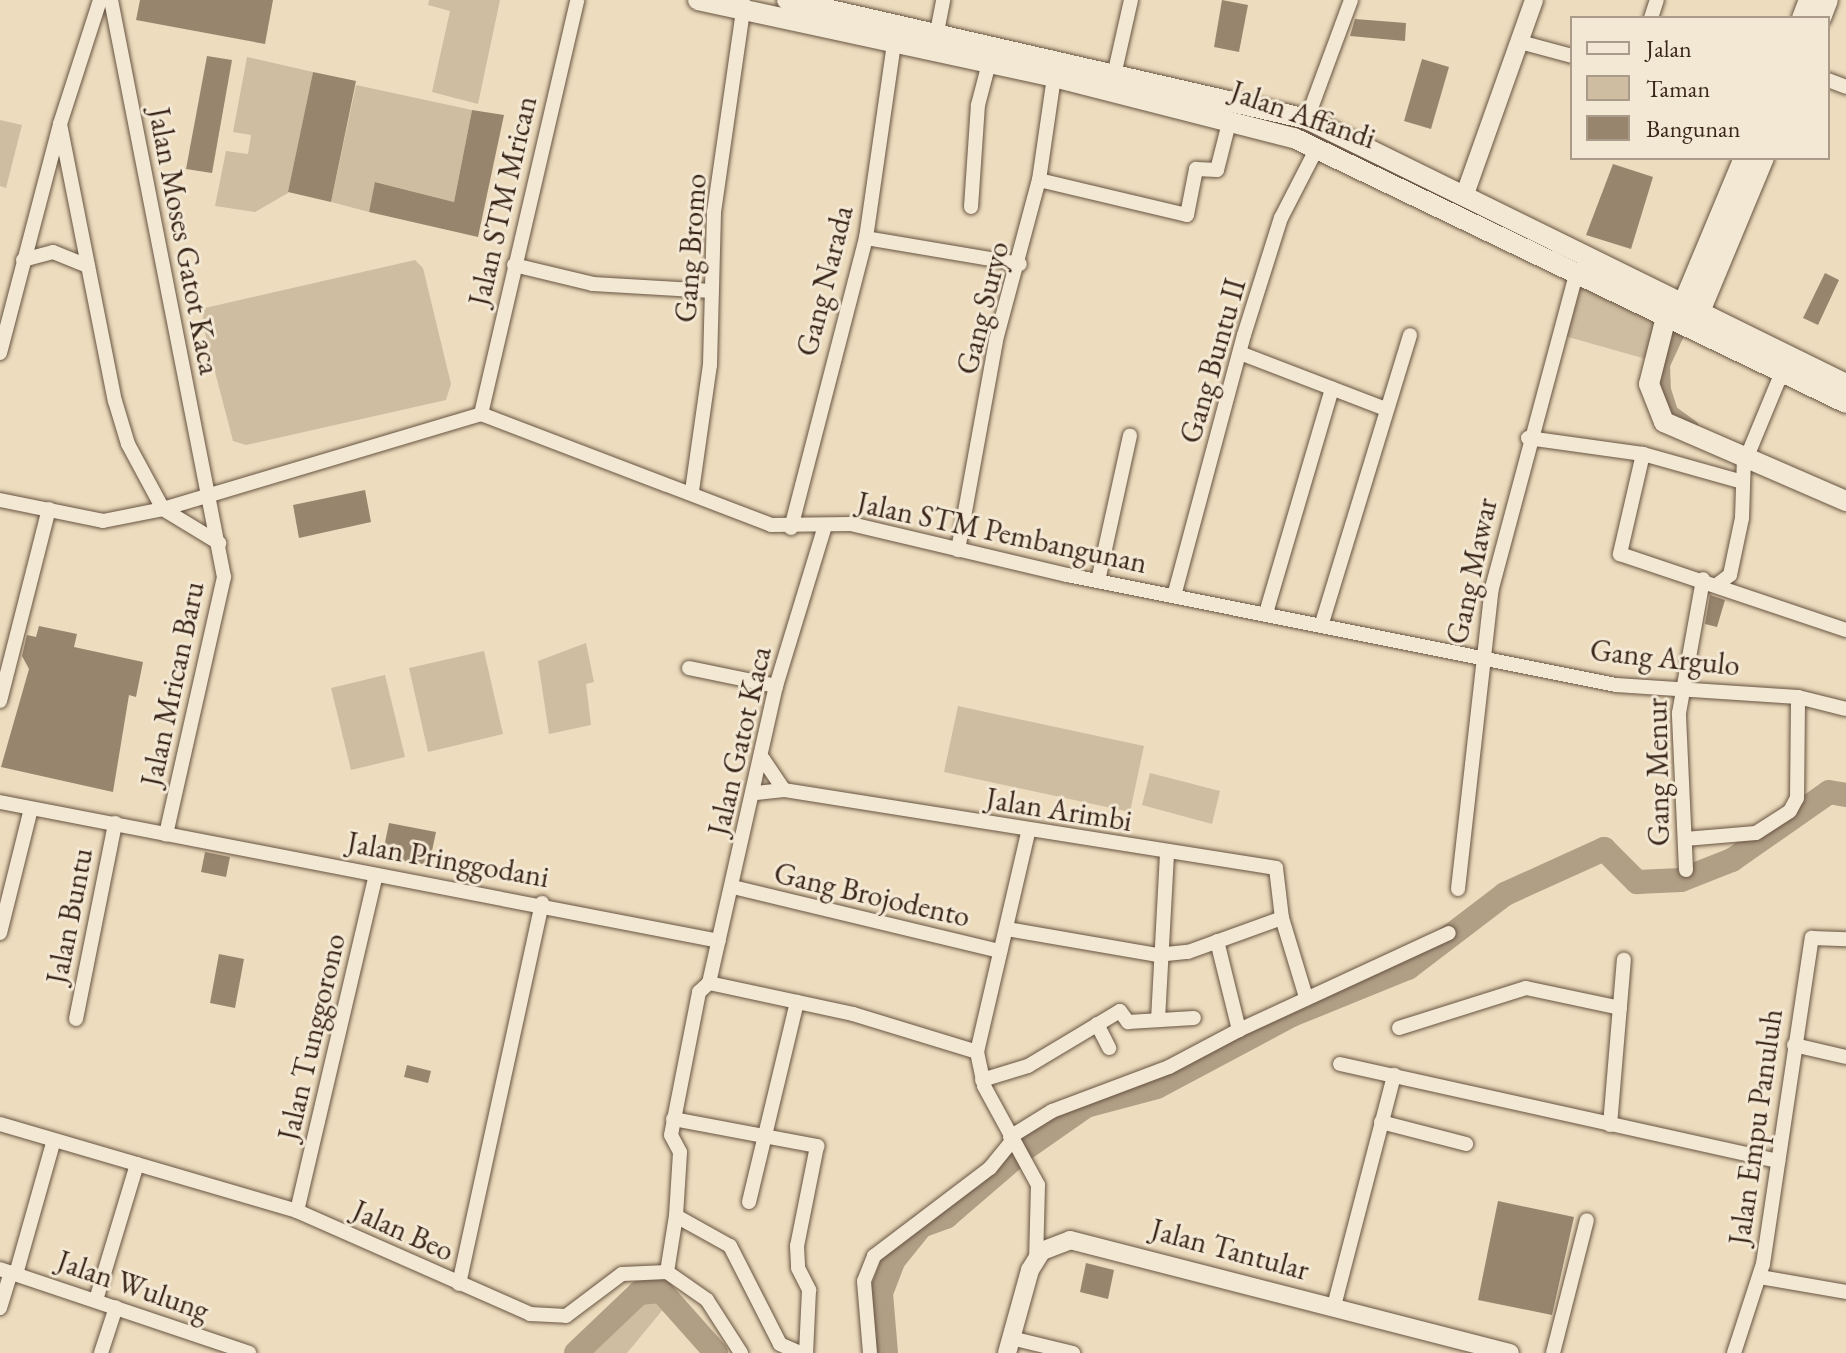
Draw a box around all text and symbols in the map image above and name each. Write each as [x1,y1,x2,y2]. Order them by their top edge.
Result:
legend [1570,16,1830,160]
text: Jalan [1646,33,1692,64]
street label: Jalan Affandi [1226,73,1380,157]
text: Taman [1646,73,1710,104]
street label: Jalan STM Mrican [461,93,545,309]
street label: Jalan Moses Gatot Kaca [140,104,228,378]
text: Bangunan [1646,113,1740,144]
street label: Gang Bromo [668,172,714,324]
street label: Gang Narada [789,202,861,360]
street label: Gang Suryo [949,238,1017,378]
street label: Gang Buntu II [1172,275,1254,447]
street label: Jalan STM Pembangunan [854,485,1150,581]
street label: Gang Mawar [1439,495,1505,647]
street label: Jalan Mrican Baru [134,578,212,790]
street label: Gang Argulo [1588,632,1742,684]
street label: Jalan Gatot Kaca [701,643,779,839]
street label: Gang Menur [1639,697,1677,847]
street label: Jalan Arimbi [983,781,1135,839]
street label: Jalan Pringgodani [344,825,552,895]
street label: Jalan Buntu [39,845,101,987]
street label: Gang Brojodento [771,855,973,935]
street label: Jalan Tunggorono [271,930,353,1144]
street label: Jalan Empu Panuluh [1722,1007,1790,1247]
street label: Jalan Beo [347,1193,459,1269]
street label: Jalan Tantular [1147,1212,1313,1288]
street label: Jalan Wulung [52,1243,214,1329]

